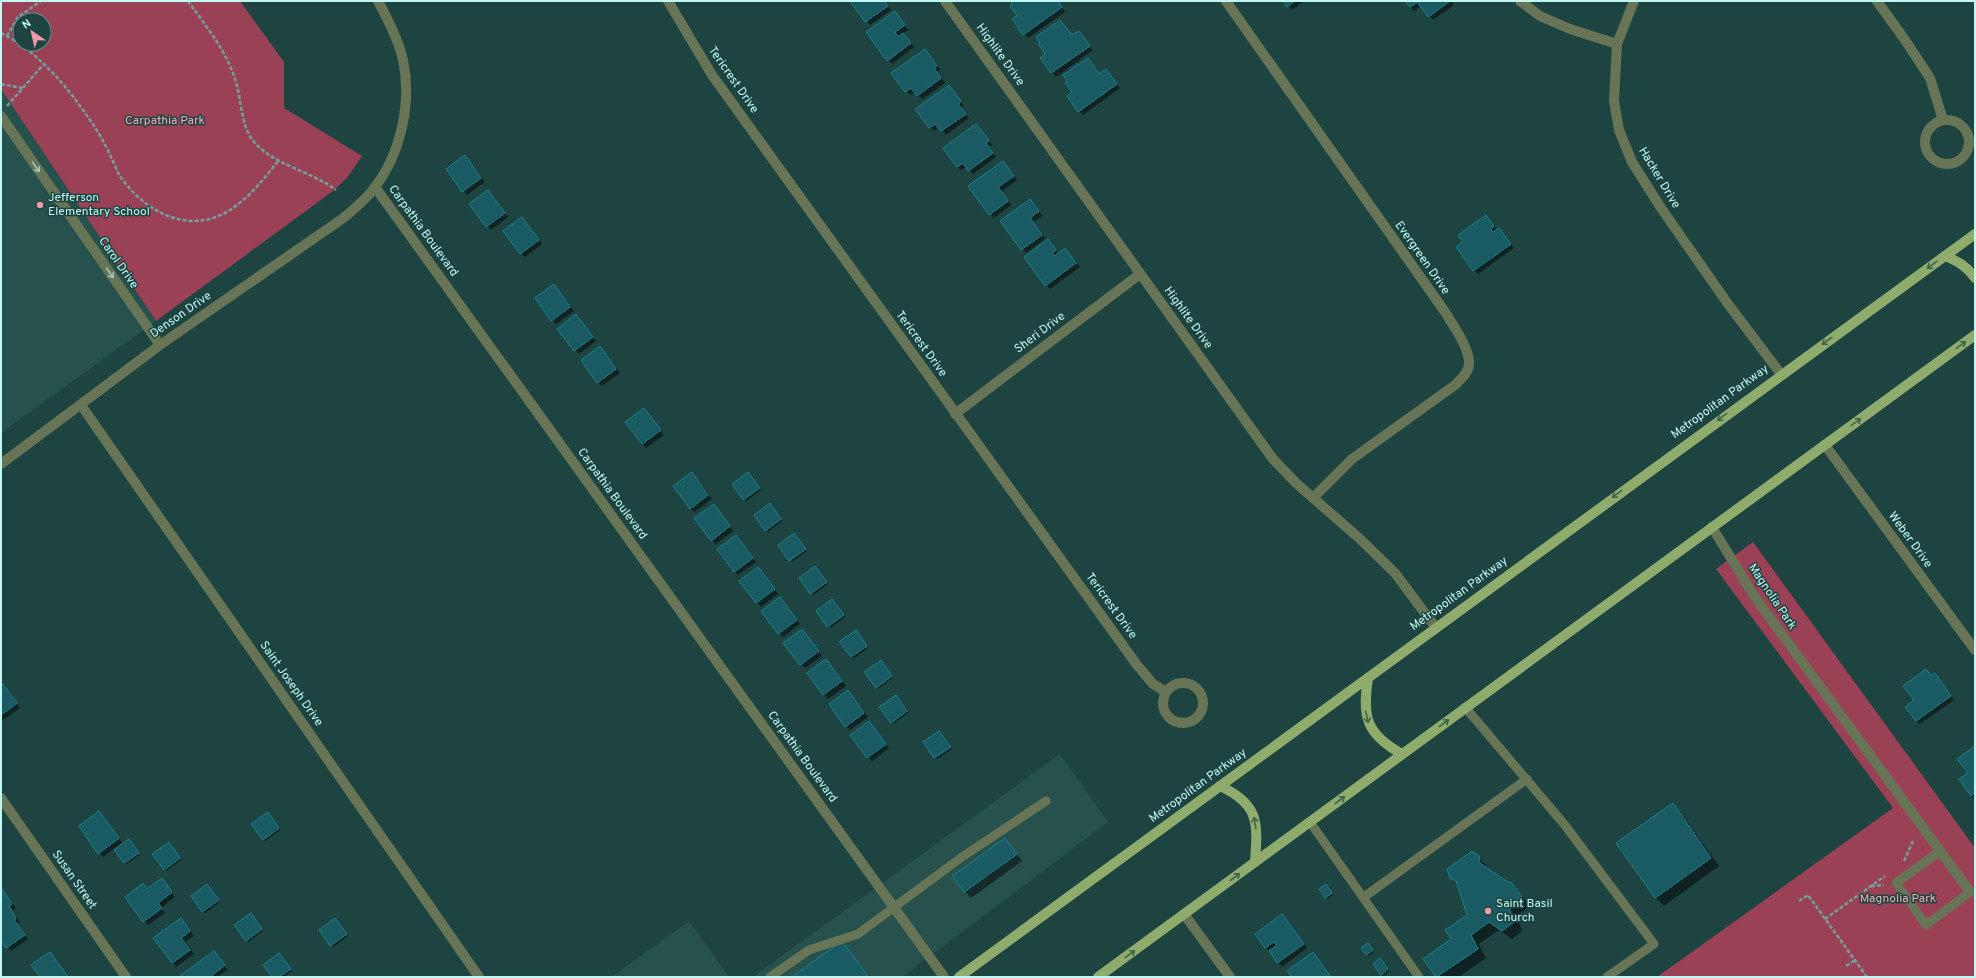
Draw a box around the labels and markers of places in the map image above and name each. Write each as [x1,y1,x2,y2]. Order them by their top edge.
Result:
place label: Jefferson Elementary School [48,190,150,220]
marker: Jefferson Elementary School [35,200,45,210]
place label: Saint Basil Church [1496,896,1553,926]
marker: Saint Basil Church [1483,906,1493,916]

